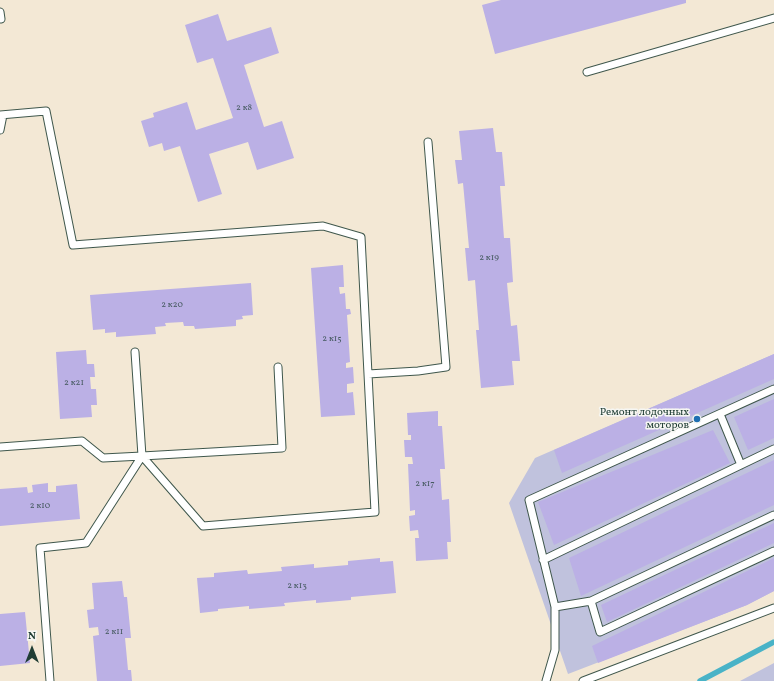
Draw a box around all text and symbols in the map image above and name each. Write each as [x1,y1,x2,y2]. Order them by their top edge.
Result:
house number: 2 к8 [236,103,252,113]
house number: 2 к19 [479,253,499,263]
house number: 2 к20 [161,300,183,310]
house number: 2 к15 [322,334,342,344]
house number: 2 к21 [64,378,84,388]
place label: Ремонт лодочных моторов [600,406,689,432]
marker: Ремонт лодочных моторов [692,414,702,424]
house number: 2 к17 [415,479,435,489]
house number: 2 к10 [30,501,50,511]
house number: 2 к13 [287,581,307,591]
house number: 2 к11 [105,627,123,637]
north arrow [12,629,52,669]
text: N [28,629,36,644]

